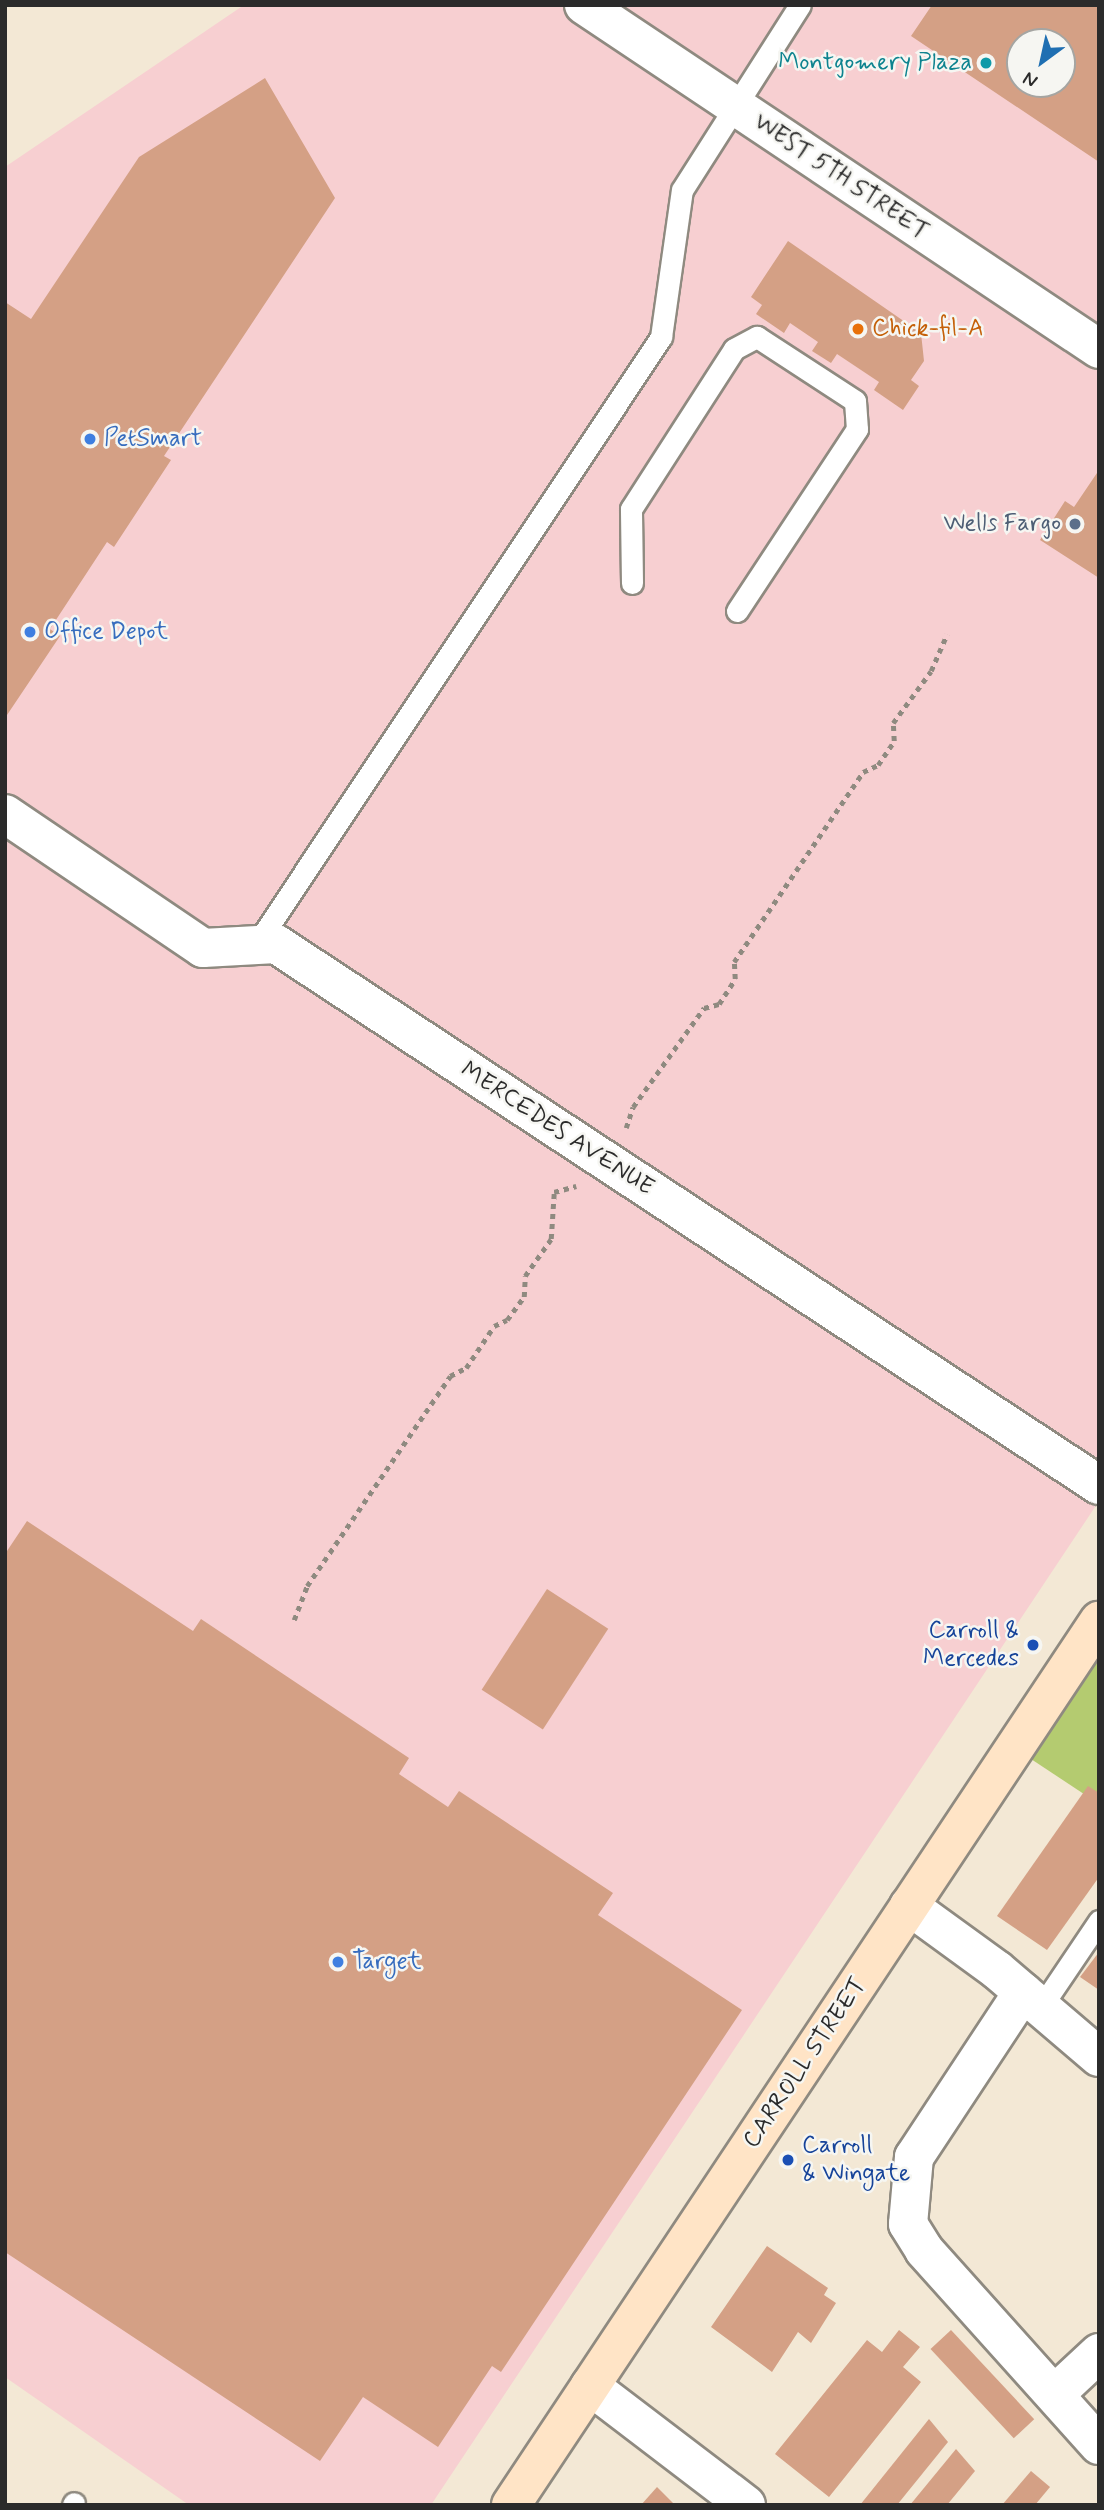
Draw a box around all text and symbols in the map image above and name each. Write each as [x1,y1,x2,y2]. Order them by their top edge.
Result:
north arrow [1006,28,1076,98]
place label: Montgomery Plaza [776,49,972,77]
marker: Montgomery Plaza [978,55,994,71]
text: N [1018,65,1042,93]
street label: WEST 5TH STREET [747,107,935,247]
place label: Chick-fil-A [872,315,984,343]
marker: Chick-fil-A [850,321,866,337]
place label: PetSmart [104,425,202,453]
marker: PetSmart [82,431,98,447]
place label: Wells Fargo [945,510,1061,538]
marker: Wells Fargo [1067,516,1083,532]
place label: Office Depot [44,618,167,646]
marker: Office Depot [22,624,38,640]
street label: MERCEDES AVENUE [455,1056,659,1202]
place label: Carroll & Mercedes [923,1617,1019,1673]
marker: Carroll & Mercedes [1025,1637,1041,1653]
place label: Target [352,1948,422,1976]
marker: Target [330,1954,346,1970]
street label: CARROLL STREET [736,1971,874,2155]
place label: Carroll & Wingate [802,2132,910,2188]
marker: Carroll & Wingate [780,2152,796,2168]

